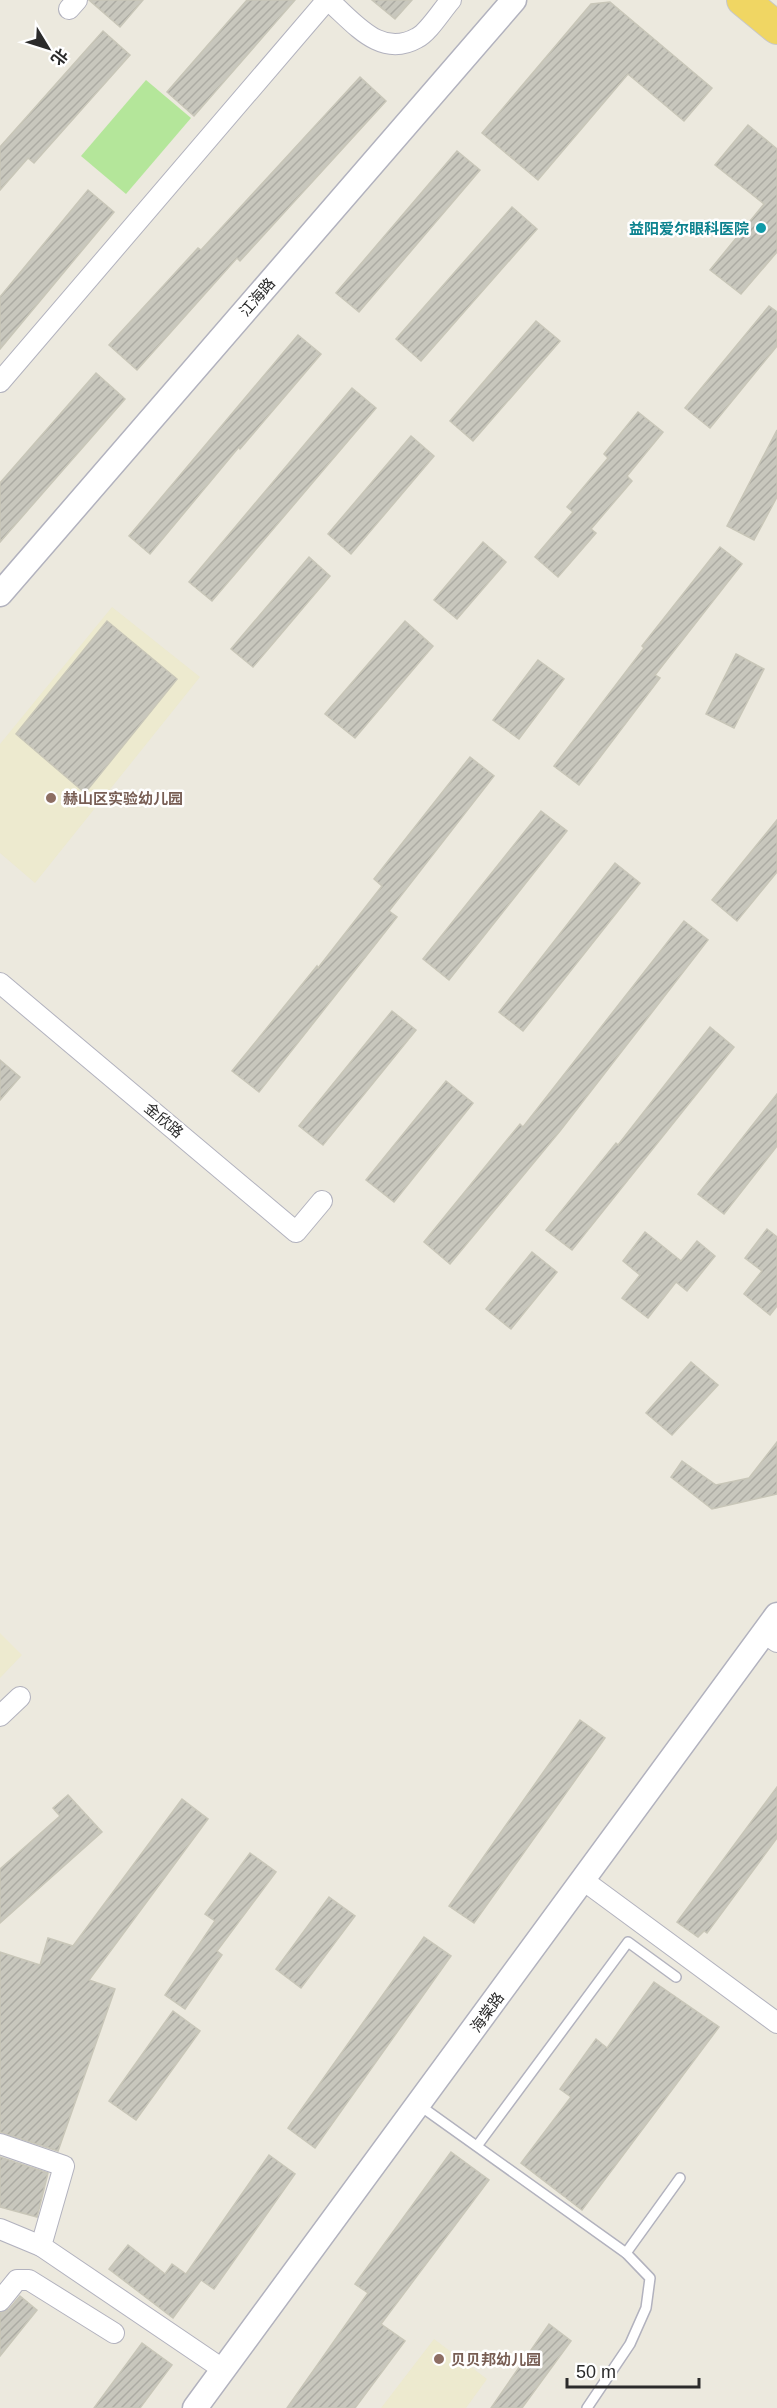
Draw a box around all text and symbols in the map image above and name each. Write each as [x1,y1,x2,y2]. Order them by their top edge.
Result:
north arrow [18,18,78,78]
text: 北 [48,45,71,68]
place label: 益阳爱尔眼科医院 [629,220,749,237]
marker: 益阳爱尔眼科医院 [754,221,768,235]
street label: 江海路 [236,274,278,320]
place label: 赫山区实验幼儿园 [63,790,183,807]
marker: 赫山区实验幼儿园 [44,791,58,805]
street label: 金欣路 [141,1099,187,1141]
street label: 海棠路 [467,1989,507,2035]
place label: 贝贝邦幼儿园 [451,2351,541,2368]
scale bar [567,2351,699,2389]
marker: 贝贝邦幼儿园 [432,2352,446,2366]
text: 50 m [576,2362,616,2382]

